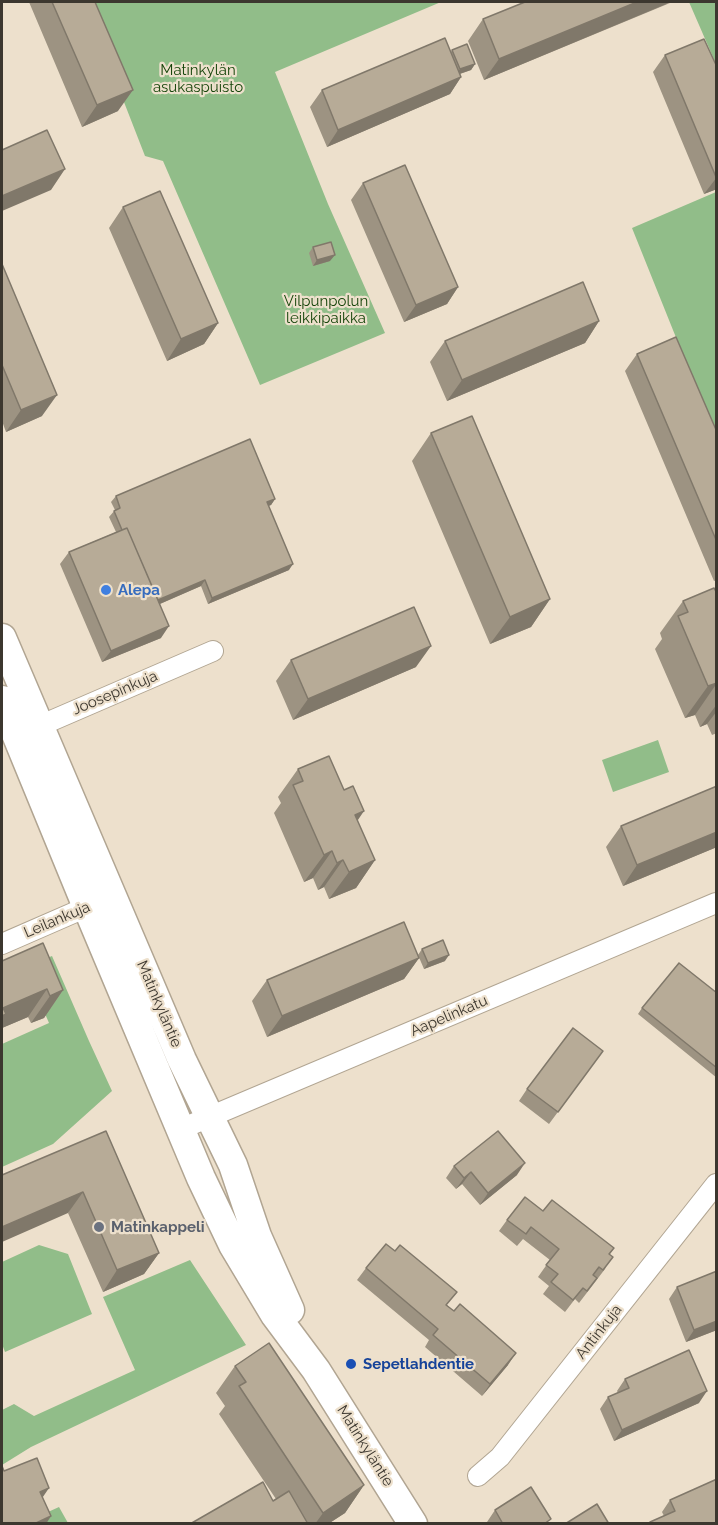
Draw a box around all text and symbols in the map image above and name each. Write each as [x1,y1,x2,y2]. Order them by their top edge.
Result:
park label: Matinkylän asukaspuisto [153,61,243,96]
park label: Vilpunpolun leikkipaikka [284,292,368,327]
place label: Alepa [118,581,160,599]
marker: Alepa [99,583,113,597]
street label: Joosepinkuja [70,667,160,719]
street label: Leilankuja [21,898,93,942]
street label: Matinkyläntie [133,958,185,1050]
street label: Aapelinkatu [408,992,490,1040]
place label: Matinkappeli [111,1218,205,1236]
marker: Matinkappeli [92,1220,106,1234]
street label: Antinkuja [572,1301,626,1363]
place label: Sepetlahdentie [363,1355,474,1373]
marker: Sepetlahdentie [344,1357,358,1371]
street label: Matinkyläntie [333,1402,397,1490]

